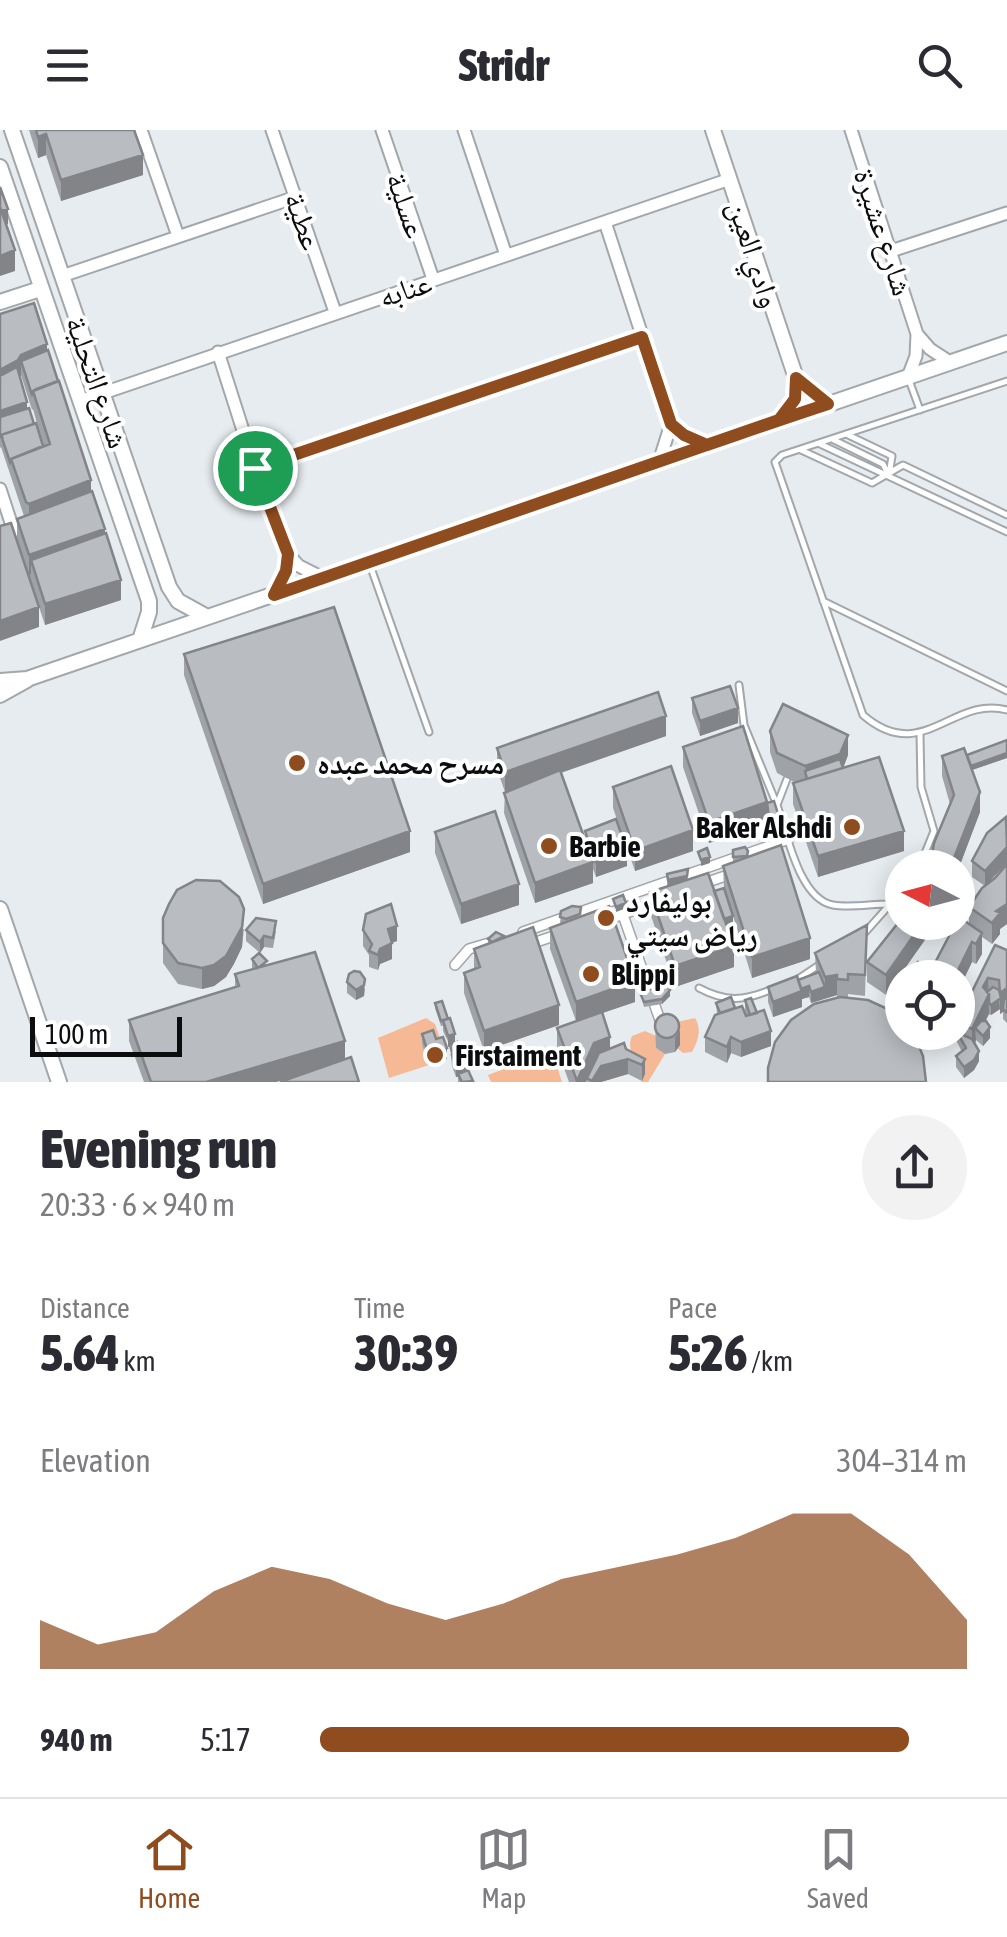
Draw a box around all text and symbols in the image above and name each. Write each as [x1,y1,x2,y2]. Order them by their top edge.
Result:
icon: menu [40,38,95,93]
icon: search [912,38,967,93]
text: Stridr [458,39,549,91]
street label: شارع عشيرة [845,164,920,301]
street label: عسلية [380,168,434,242]
street label: عطية [278,188,330,254]
street label: وادي العين [715,196,788,314]
street label: عنابه [374,265,436,314]
street label: شارع التحلية [57,312,136,453]
pin [213,426,298,511]
icon: arrive [228,441,283,496]
place label: مسرح محمد عبده [317,746,504,783]
marker: مسرح محمد عبده [286,752,308,774]
place label: Baker Alshdi [696,810,832,844]
marker: Baker Alshdi [841,816,863,838]
place label: Barbie [569,829,641,863]
marker: Barbie [538,835,560,857]
north arrow [885,850,975,940]
map controls [885,850,975,1050]
place label: بوليفارد رياض سيتي [626,884,758,959]
marker: بوليفارد رياض سيتي [595,907,617,929]
place label: Blippi [611,957,675,991]
button: locate [885,960,975,1050]
marker: Blippi [580,963,602,985]
scale bar [30,1012,182,1056]
text: 100 m [45,1018,108,1050]
place label: Firstaiment [455,1038,582,1072]
marker: Firstaiment [424,1044,446,1066]
button: share [862,1115,967,1220]
text: Evening run [40,1117,277,1180]
text: 20:33 · 6 × 940 m [40,1186,235,1223]
text: Distance [40,1292,130,1324]
text: Time [354,1292,405,1324]
text: Pace [668,1292,717,1324]
text: 5.64 [40,1324,119,1382]
text: 30:39 [354,1324,458,1382]
text: 5:26 [668,1324,747,1382]
text: km [119,1345,156,1377]
text: /km [747,1345,793,1377]
text: Elevation [40,1442,151,1479]
text: 304–314 m [837,1442,967,1479]
text: 940 m [40,1721,113,1758]
text: 5:17 [200,1721,251,1758]
tab: Home [138,1822,200,1914]
tab: Map [476,1822,531,1914]
tab: Saved [807,1822,869,1914]

